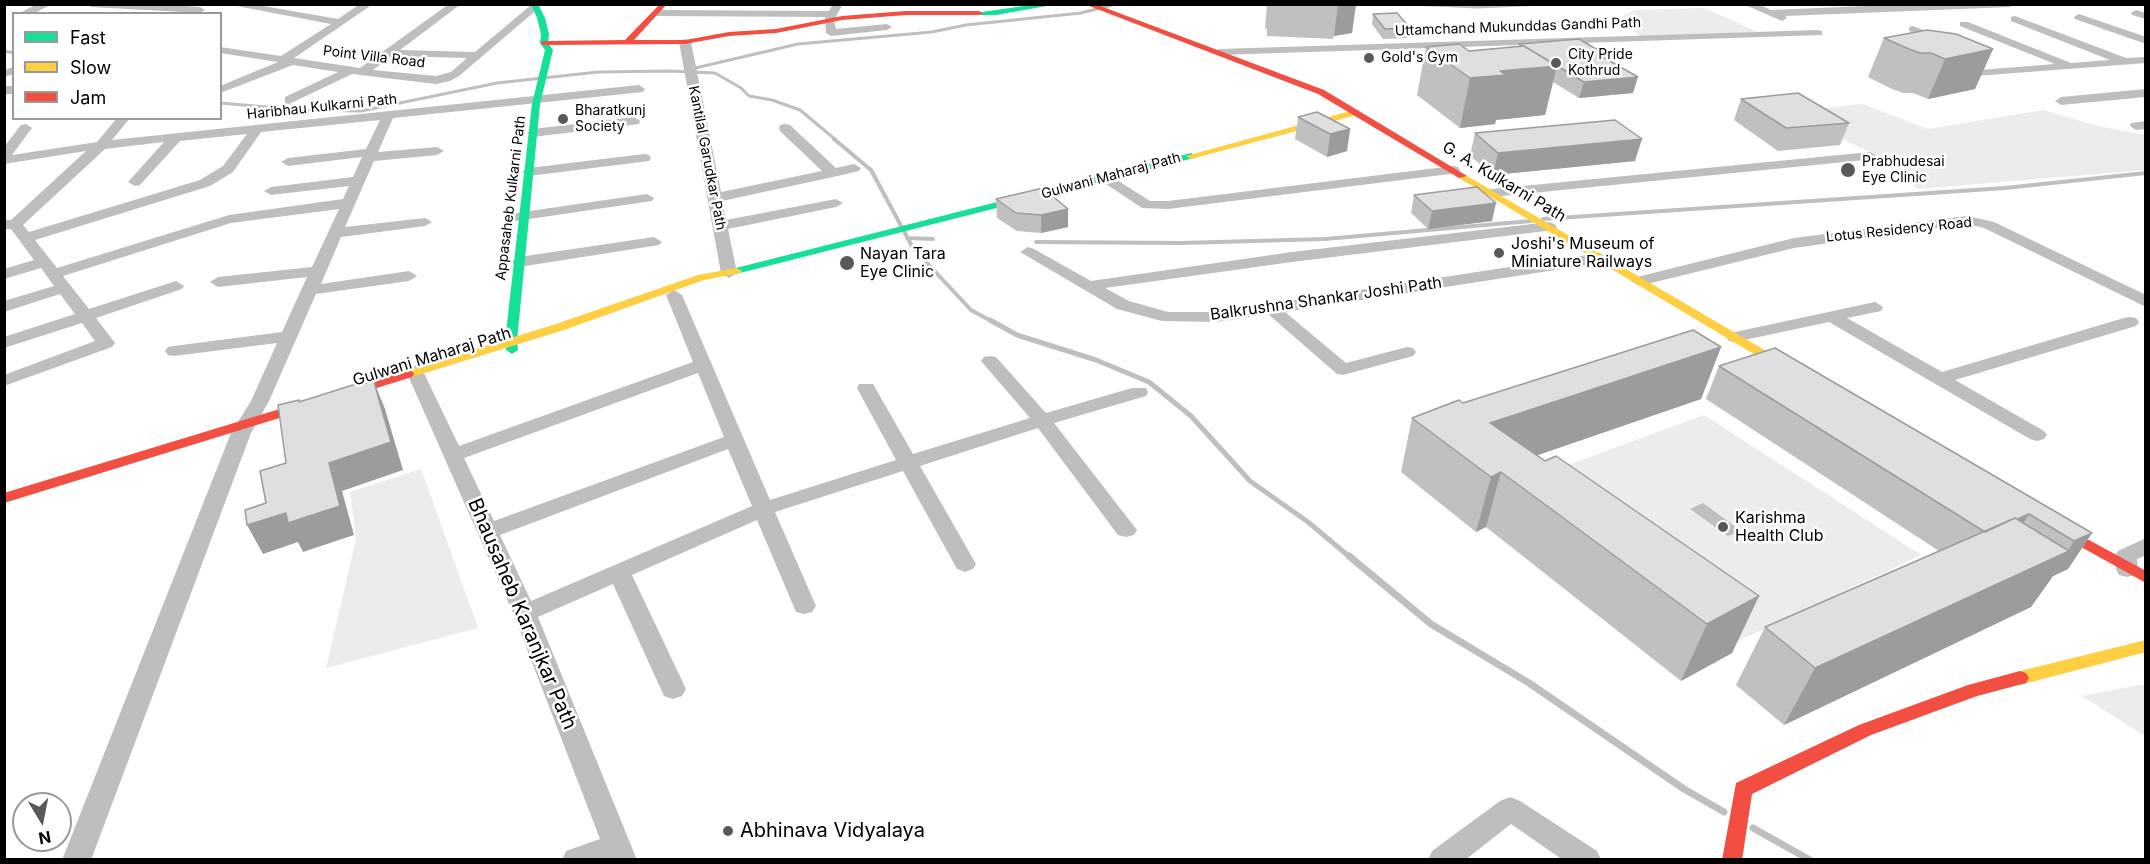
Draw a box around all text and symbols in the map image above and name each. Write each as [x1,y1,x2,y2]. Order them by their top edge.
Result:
legend [12,12,222,120]
street label: Uttamchand Mukunddas Gandhi Path [1395,14,1641,40]
text: Fast [70,27,106,48]
street label: Point Villa Road [322,42,426,72]
place label: City Pride Kothrud [1568,47,1633,80]
place label: Gold's Gym [1381,50,1458,66]
marker: Gold's Gym [1362,51,1376,65]
marker: City Pride Kothrud [1549,56,1563,70]
text: Slow [70,57,111,78]
street label: Kantilal Garudkar Path [685,84,729,232]
text: Jam [70,87,106,108]
street label: Haribhau Kulkarni Path [246,91,398,123]
place label: Bharatkunj Society [575,103,646,136]
marker: Bharatkunj Society [556,112,570,126]
street label: Appasaheb Kulkarni Path [493,115,529,281]
street label: G. A. Kulkarni Path [1439,138,1569,226]
street label: Gulwani Maharaj Path [1039,149,1183,203]
place label: Prabhudesai Eye Clinic [1862,154,1945,186]
marker: Prabhudesai Eye Clinic [1839,161,1857,179]
street label: Lotus Residency Road [1825,214,1973,246]
place label: Joshi's Museum of Miniature Railways [1511,234,1654,272]
place label: Nayan Tara Eye Clinic [860,244,946,282]
marker: Joshi's Museum of Miniature Railways [1492,246,1506,260]
marker: Nayan Tara Eye Clinic [838,254,856,272]
street label: Balkrushna Shankar Joshi Path [1209,273,1443,325]
street label: Gulwani Maharaj Path [351,324,513,390]
street label: Bhausaheb Karanjkar Path [462,495,582,733]
place label: Karishma Health Club [1735,508,1823,546]
marker: Karishma Health Club [1716,520,1730,534]
north arrow [12,792,72,852]
place label: Abhinava Vidyalaya [740,819,925,843]
marker: Abhinava Vidyalaya [721,824,735,838]
text: N [37,827,53,849]

